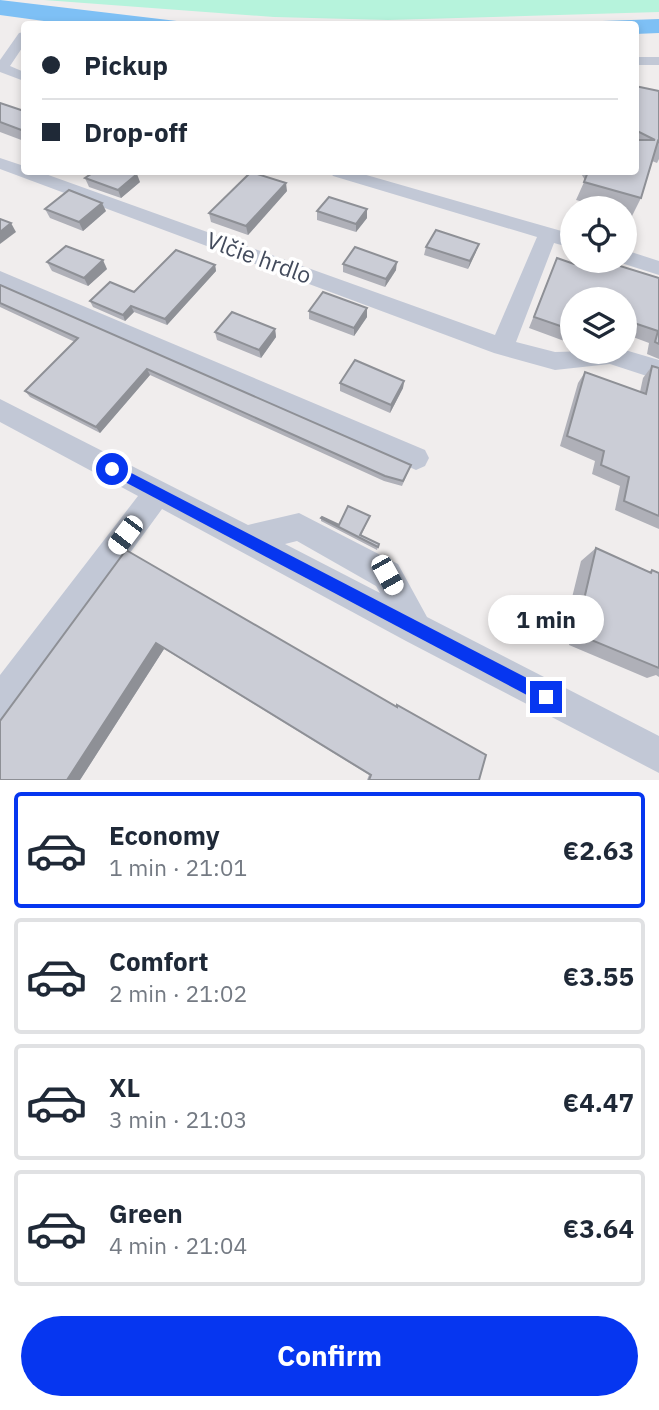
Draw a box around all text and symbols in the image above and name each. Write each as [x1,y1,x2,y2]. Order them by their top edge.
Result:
text: Pickup [84,48,168,82]
text: Drop-off [84,115,187,149]
map controls [560,196,637,364]
button: locate [560,196,637,273]
street label: Vlčie hrdlo [203,224,316,290]
button: layers [560,287,637,364]
route start [96,453,128,485]
car [104,512,147,558]
car [368,552,407,598]
callout: 1 min [488,596,604,644]
text: 1 min [516,604,576,634]
route end [530,681,562,713]
text: Economy [109,818,220,852]
icon: car [25,819,88,882]
text: €2.63 [563,833,634,867]
text: 1 min · 21:01 [109,852,247,882]
text: Comfort [109,944,208,978]
icon: car [25,945,88,1008]
text: €3.55 [563,959,634,993]
text: 2 min · 21:02 [109,978,247,1008]
text: XL [109,1070,140,1104]
icon: car [25,1071,88,1134]
text: €4.47 [563,1085,634,1119]
text: 3 min · 21:03 [109,1104,247,1134]
text: Green [109,1196,183,1230]
icon: car [25,1197,88,1260]
text: €3.64 [563,1211,634,1245]
text: 4 min · 21:04 [109,1230,247,1260]
button: Confirm [21,1316,638,1396]

